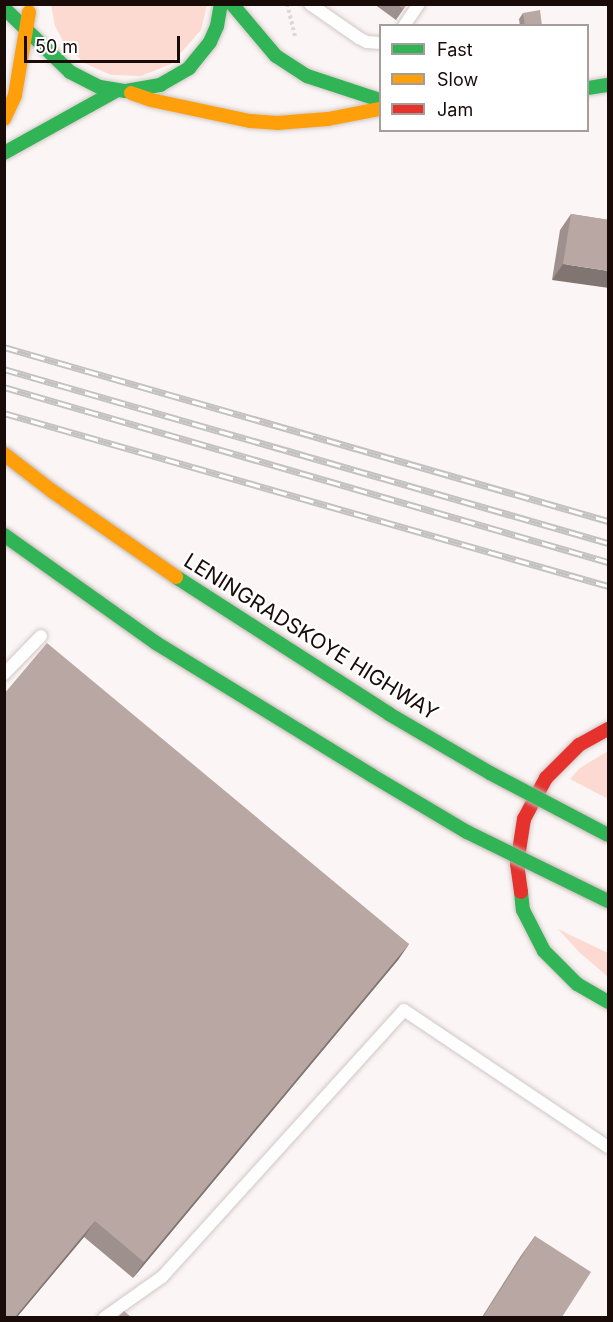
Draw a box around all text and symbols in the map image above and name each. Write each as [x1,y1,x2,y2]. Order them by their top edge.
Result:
scale bar [27,24,183,62]
legend [379,24,589,132]
text: 50 m [35,36,78,57]
text: Fast [437,39,473,60]
text: Slow [437,69,478,90]
text: Jam [437,99,473,120]
street label: LENINGRADSKOYE HIGHWAY [179,548,443,726]

